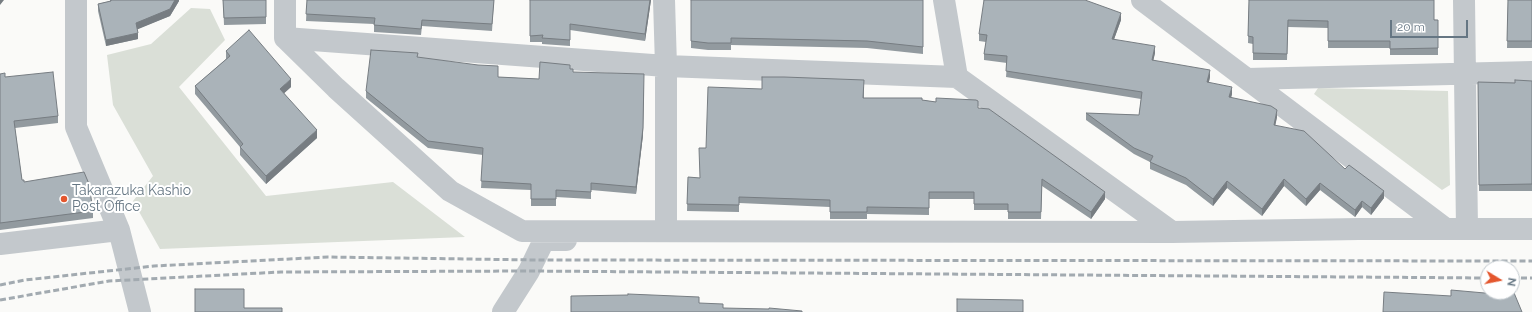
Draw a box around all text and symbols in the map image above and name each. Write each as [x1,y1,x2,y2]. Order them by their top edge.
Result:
scale bar [1392,12,1470,38]
text: 20 m [1397,20,1425,34]
place label: Takarazuka Kashio Post Office [72,183,191,216]
marker: Takarazuka Kashio Post Office [59,194,69,204]
north arrow [1480,260,1520,300]
text: N [1504,277,1518,287]

